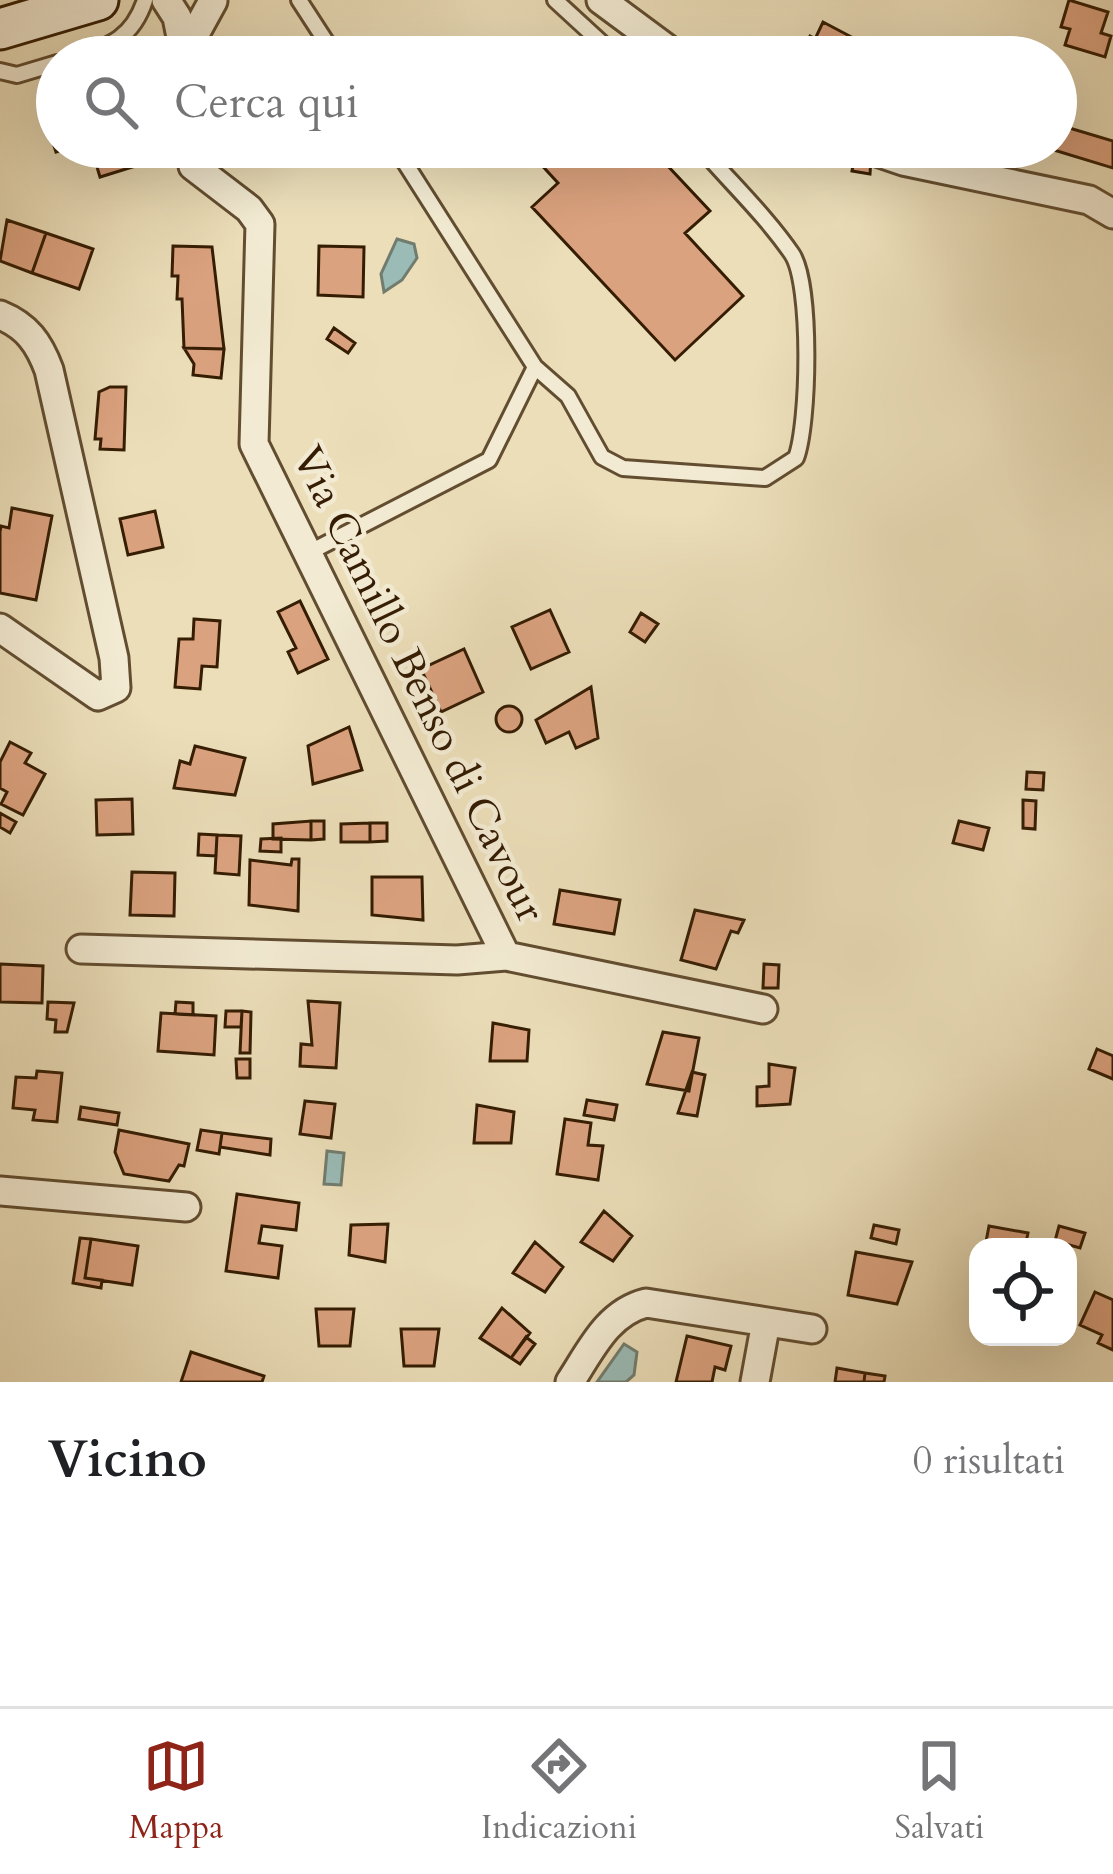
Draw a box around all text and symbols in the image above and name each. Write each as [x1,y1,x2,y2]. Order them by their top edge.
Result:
search box [36,36,1077,168]
icon: search [78,69,144,135]
text: Cerca qui [174,72,359,133]
street label: Via Camillo Benso di Cavour [279,437,559,932]
map controls [969,1238,1077,1346]
button: locate [969,1238,1077,1346]
text: Vicino [48,1425,207,1495]
text: 0 risultati [913,1434,1065,1487]
tab: Mappa [129,1733,223,1850]
tab: Indicazioni [481,1733,637,1850]
tab: Salvati [894,1733,984,1850]

